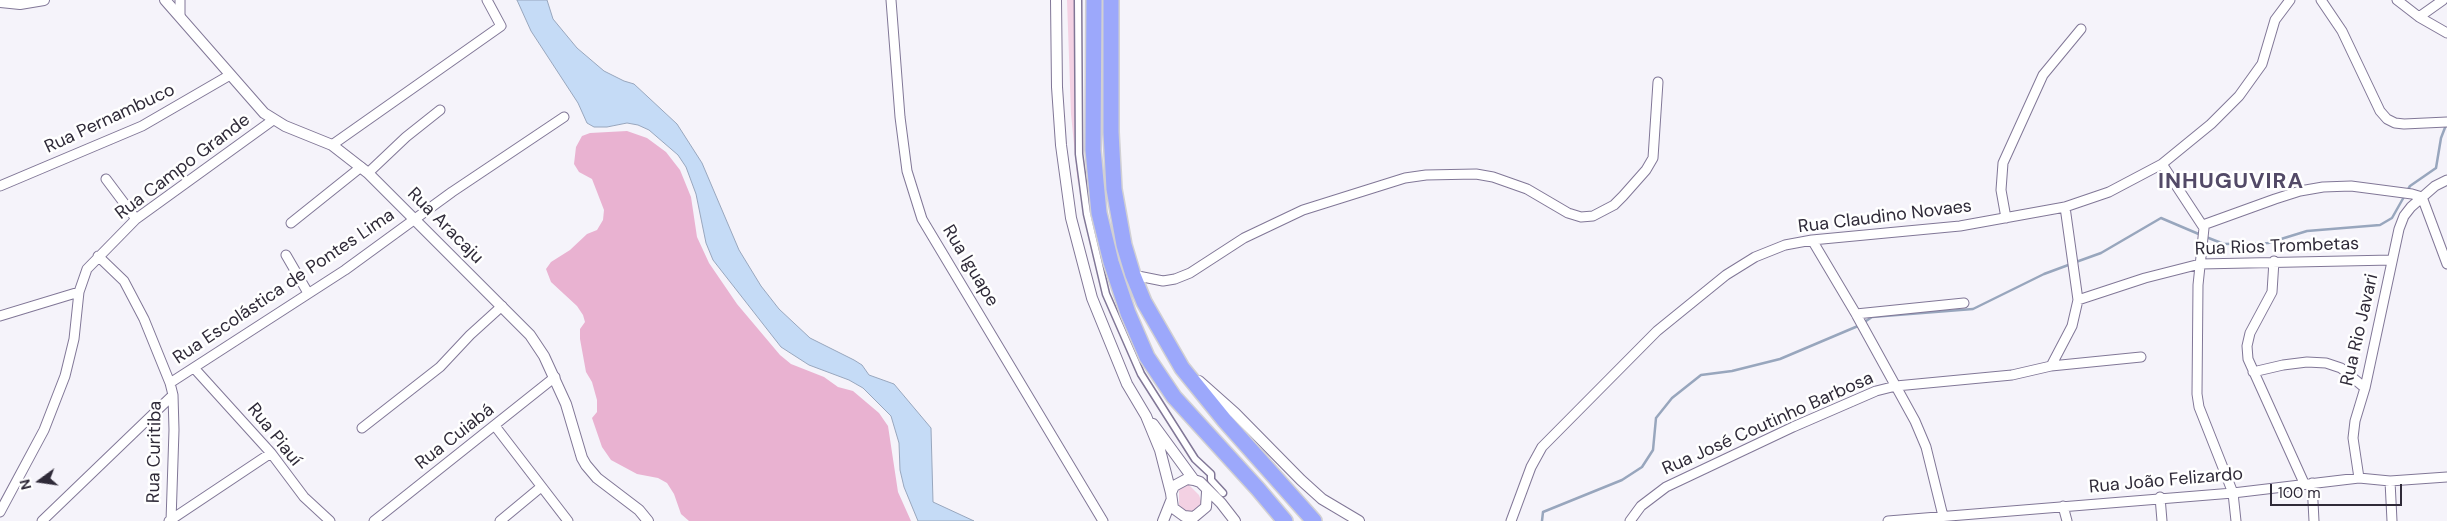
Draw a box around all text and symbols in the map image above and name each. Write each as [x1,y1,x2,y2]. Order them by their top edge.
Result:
street label: Rua Pernambuco [41,79,179,159]
street label: Rua Campo Grande [111,109,255,225]
district label: INHUGUVIRA [2157,169,2305,195]
street label: Rua Aracaju [402,183,488,269]
street label: Rua Claudino Novaes [1797,196,1973,238]
street label: Rua Escolástica de Pontes Lima [169,205,399,369]
street label: Rua Iguape [937,221,1003,311]
street label: Rua Rios Trombetas [2195,233,2359,261]
street label: Rua Rio Javari [2337,272,2383,388]
street label: Rua José Coutinho Barbosa [1659,368,1877,480]
street label: Rua Piauí [242,399,306,471]
street label: Rua Cuiabá [411,400,499,474]
street label: Rua Curitiba [143,401,167,503]
north arrow [15,456,65,506]
street label: Rua João Felizardo [2088,464,2244,498]
scale bar [2272,474,2404,506]
text: N [15,477,35,492]
text: 100 m [2278,483,2321,503]

